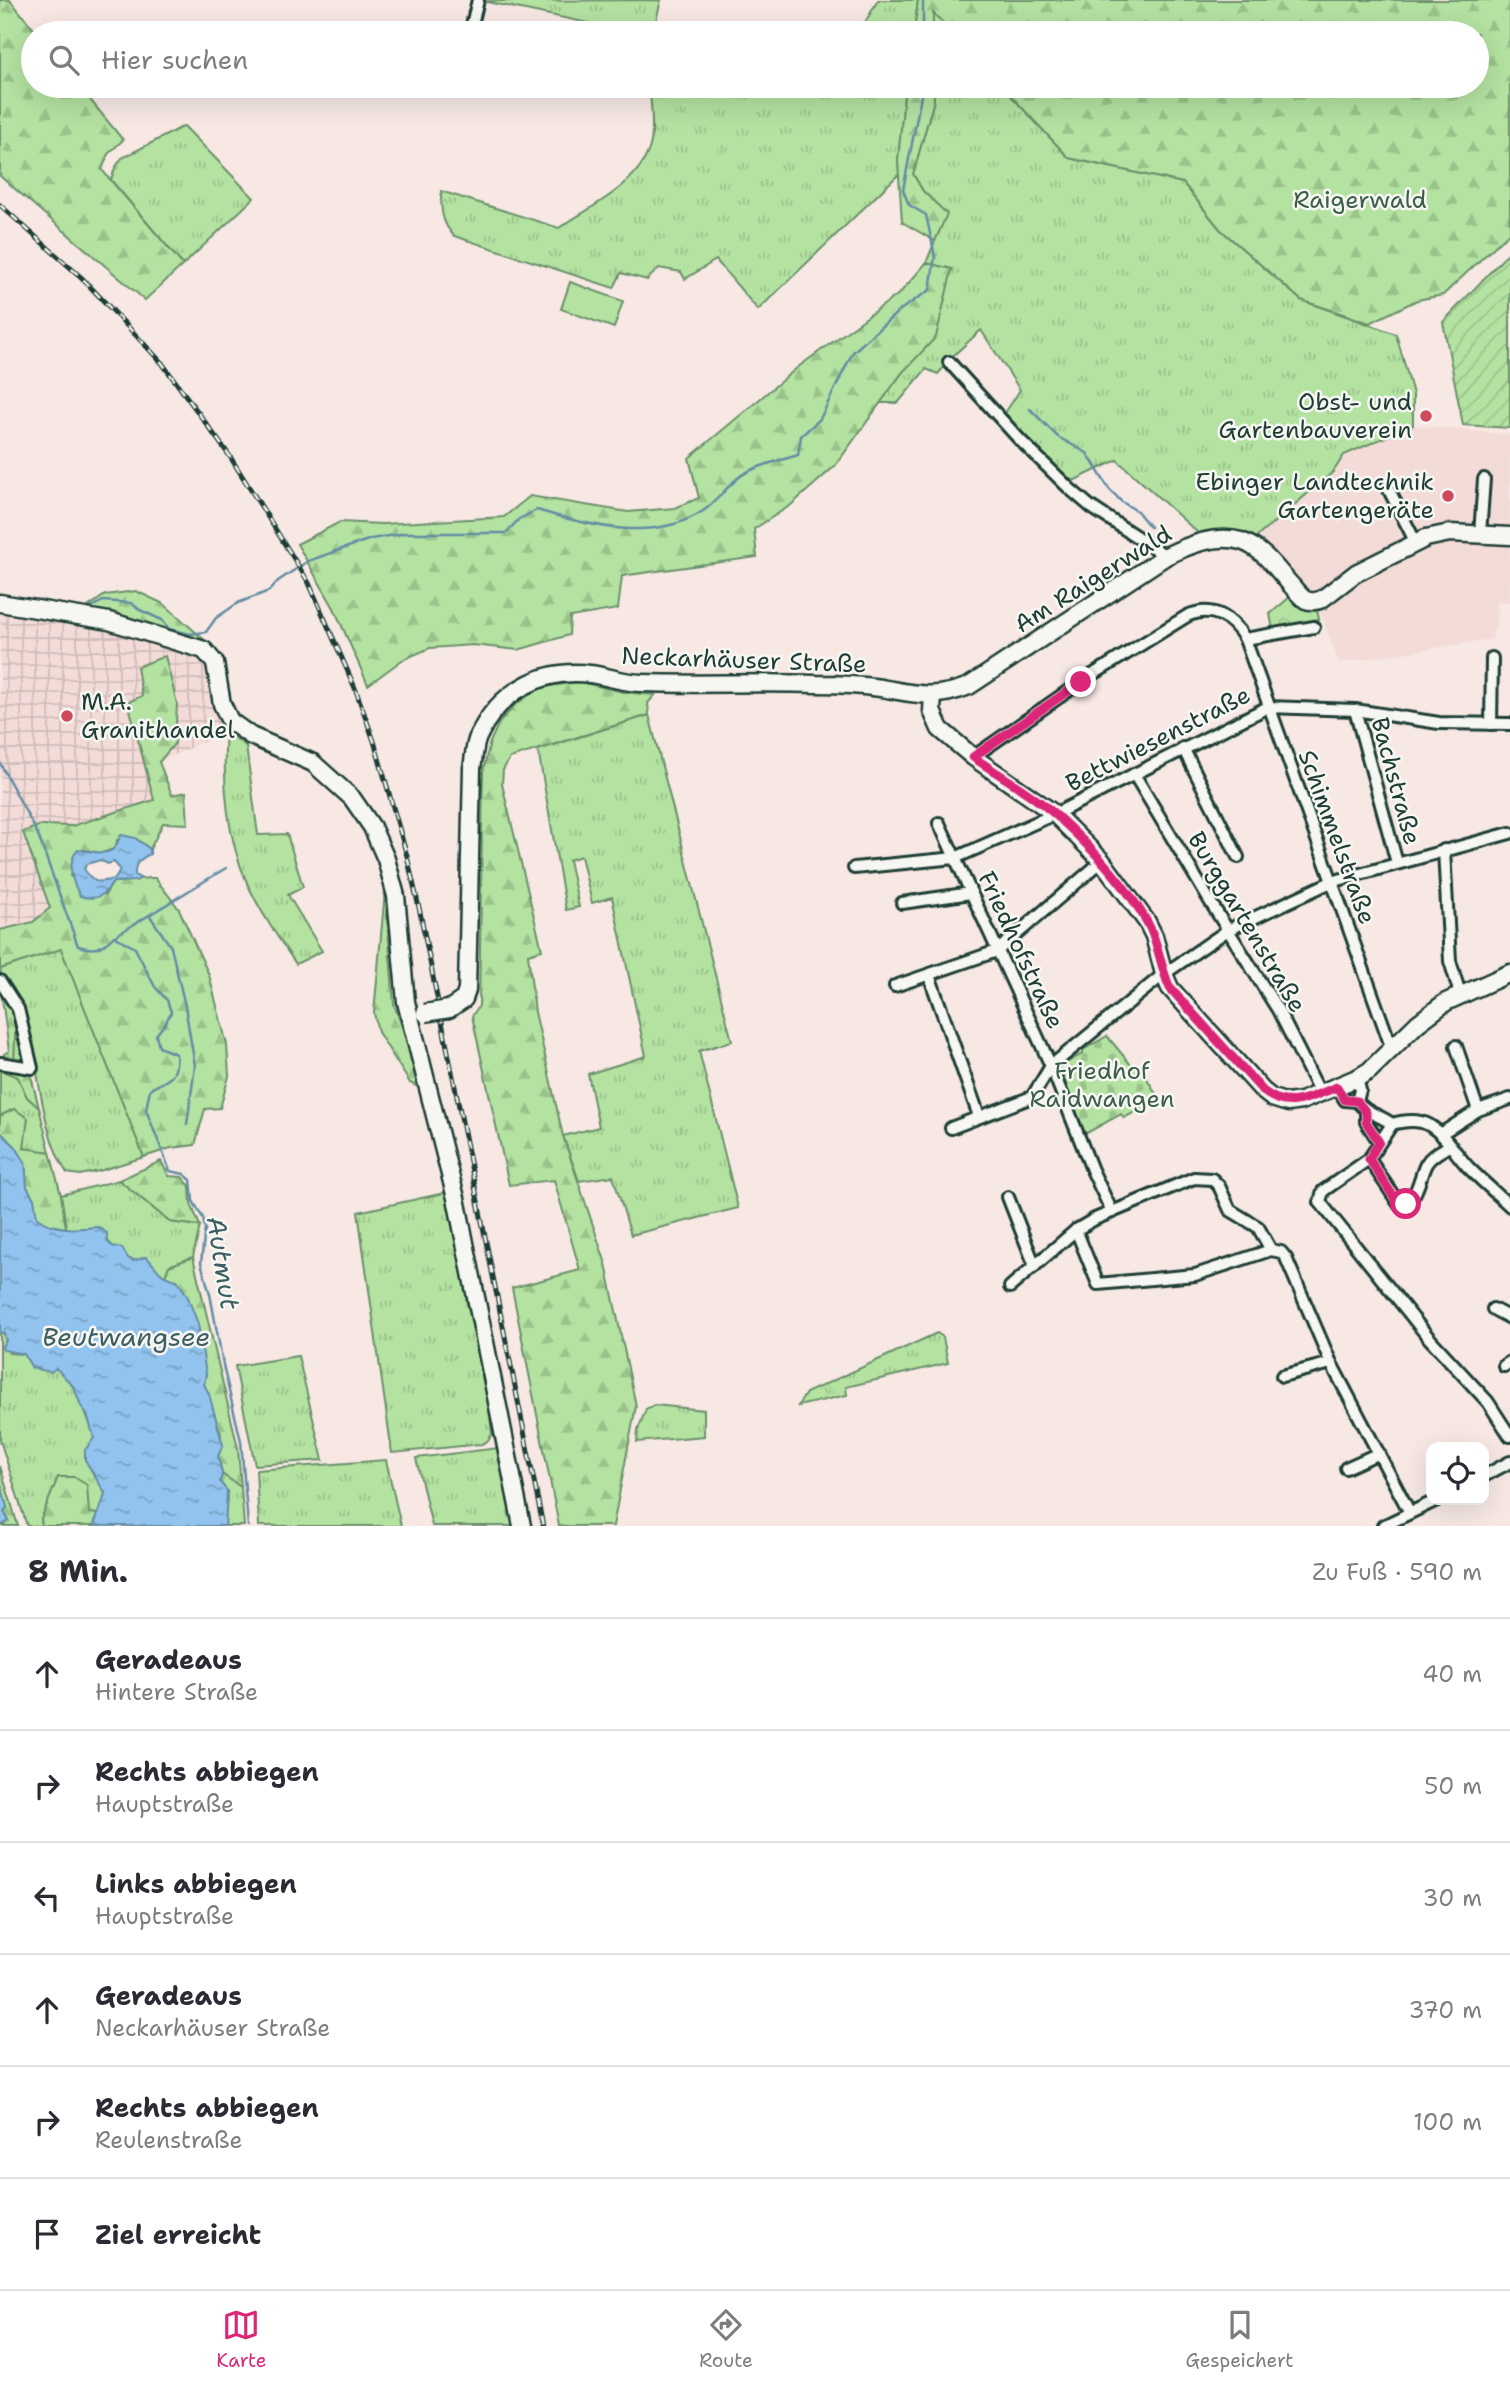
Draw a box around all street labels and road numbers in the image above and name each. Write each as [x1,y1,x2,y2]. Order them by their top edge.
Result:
street label: Am Raigerwald [1008,518,1178,640]
street label: Neckarhäuser Straße [621,640,867,680]
street label: Bettwiesenstraße [1060,679,1256,799]
street label: Bachstraße [1364,714,1428,848]
street label: Schimmelstraße [1291,745,1383,929]
street label: Burggartenstraße [1180,826,1314,1018]
street label: Friedhofstraße [971,866,1071,1034]

